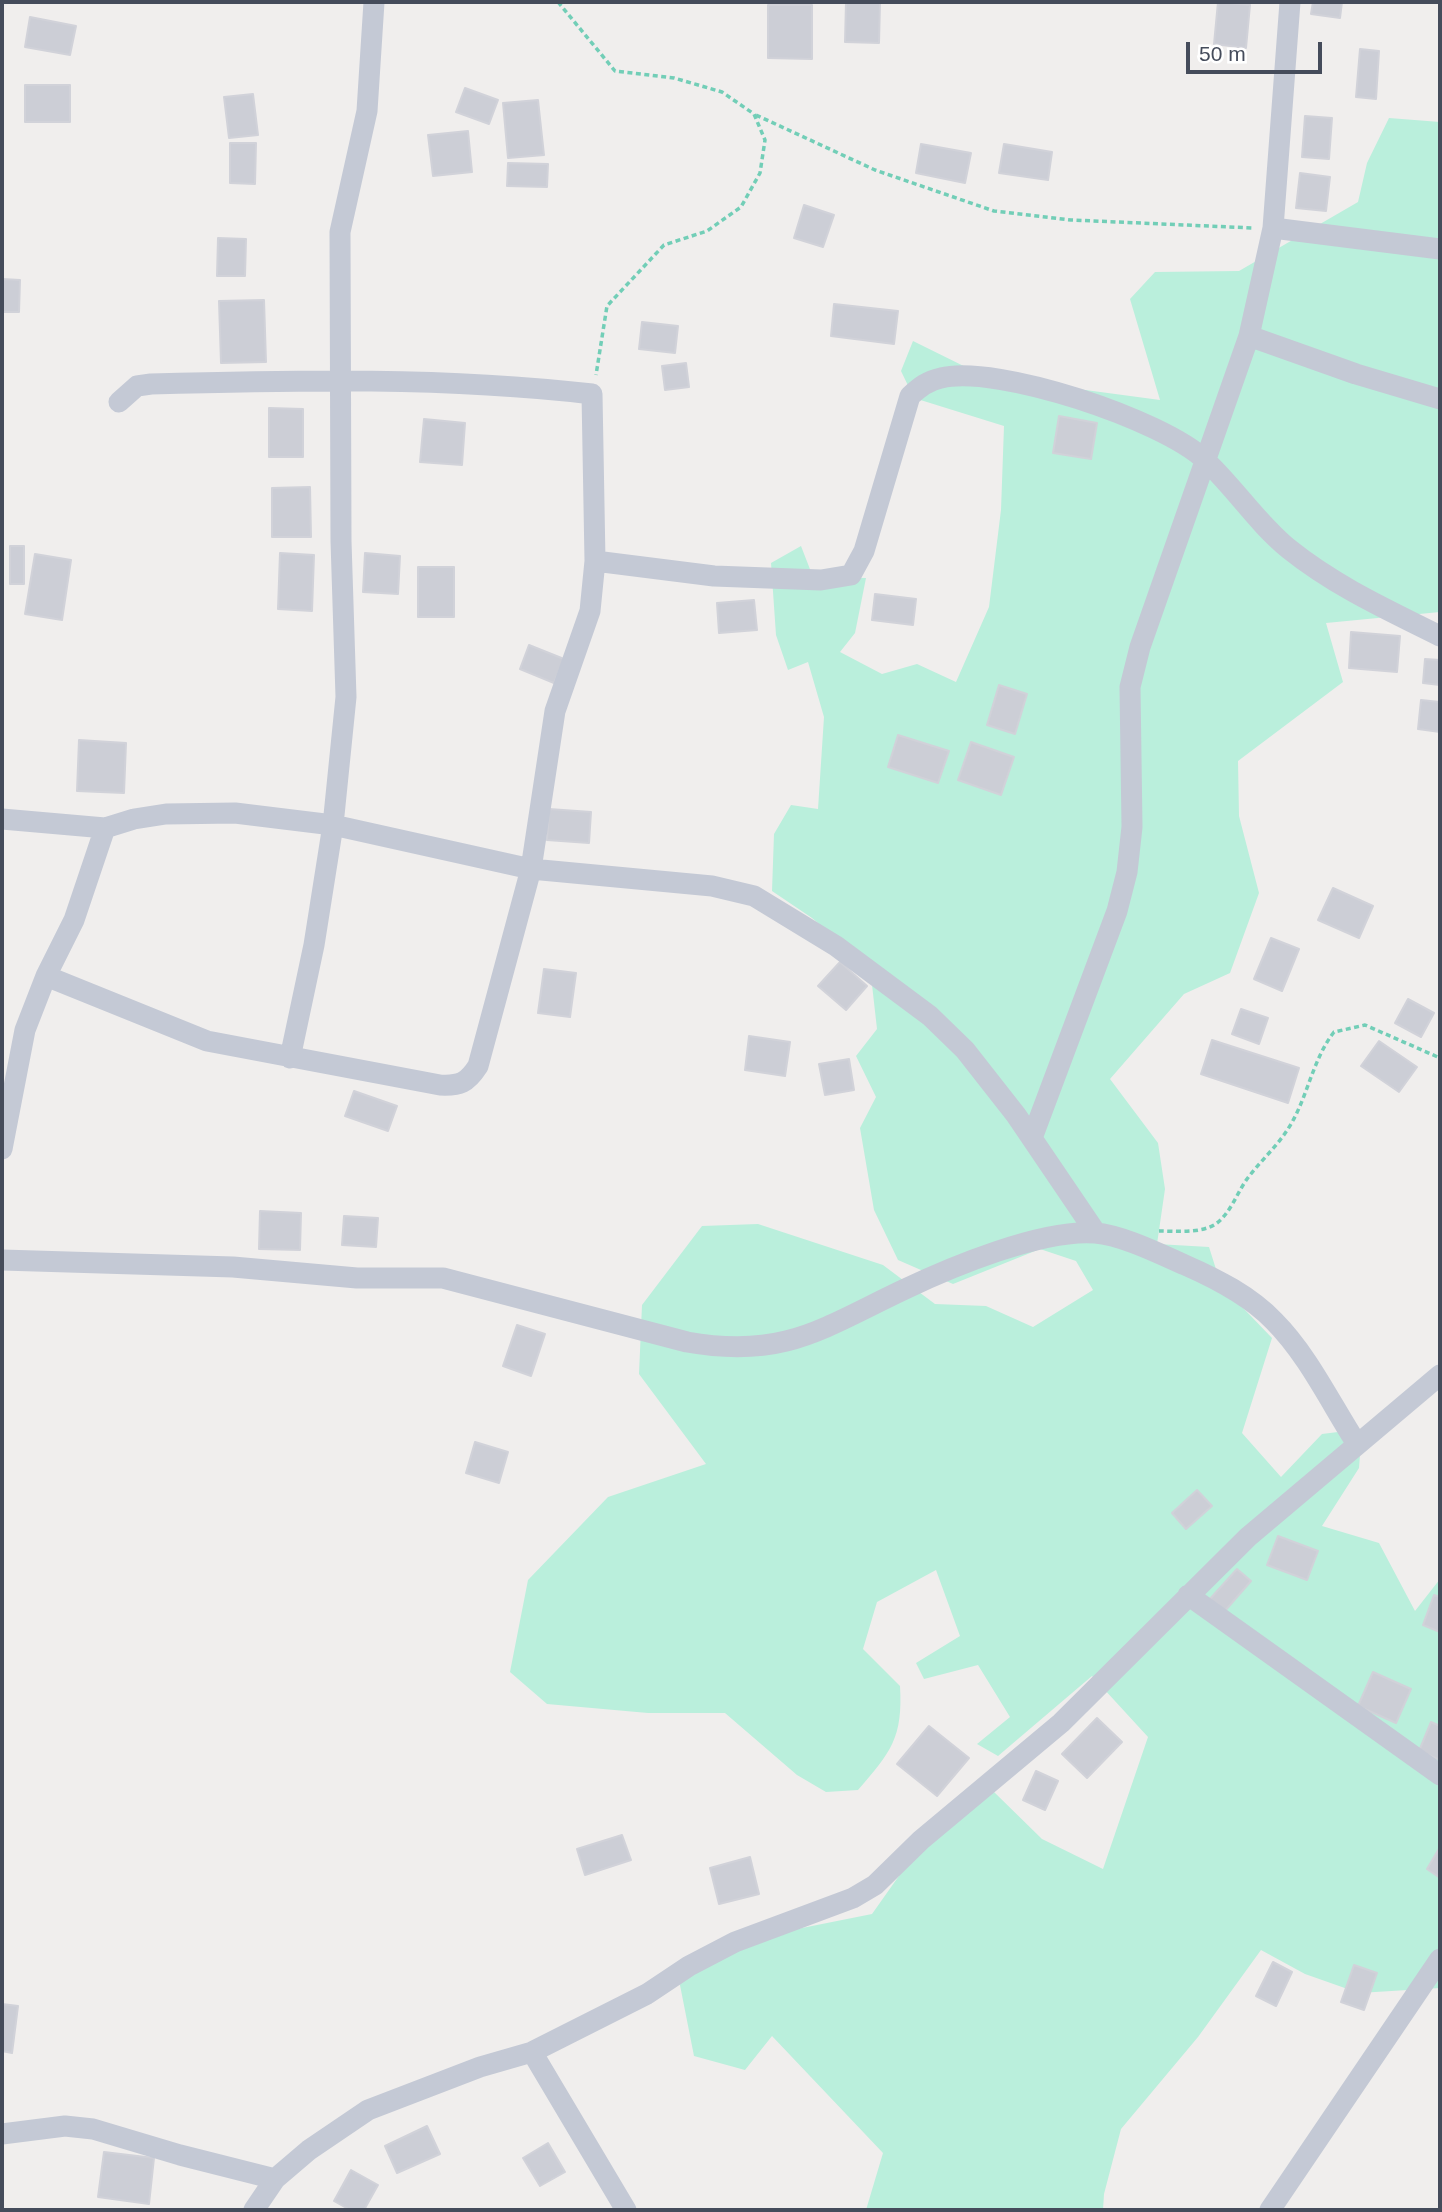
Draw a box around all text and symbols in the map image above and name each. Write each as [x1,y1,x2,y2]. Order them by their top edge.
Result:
scale bar [1190,28,1326,72]
text: 50 m [1199,42,1246,65]

